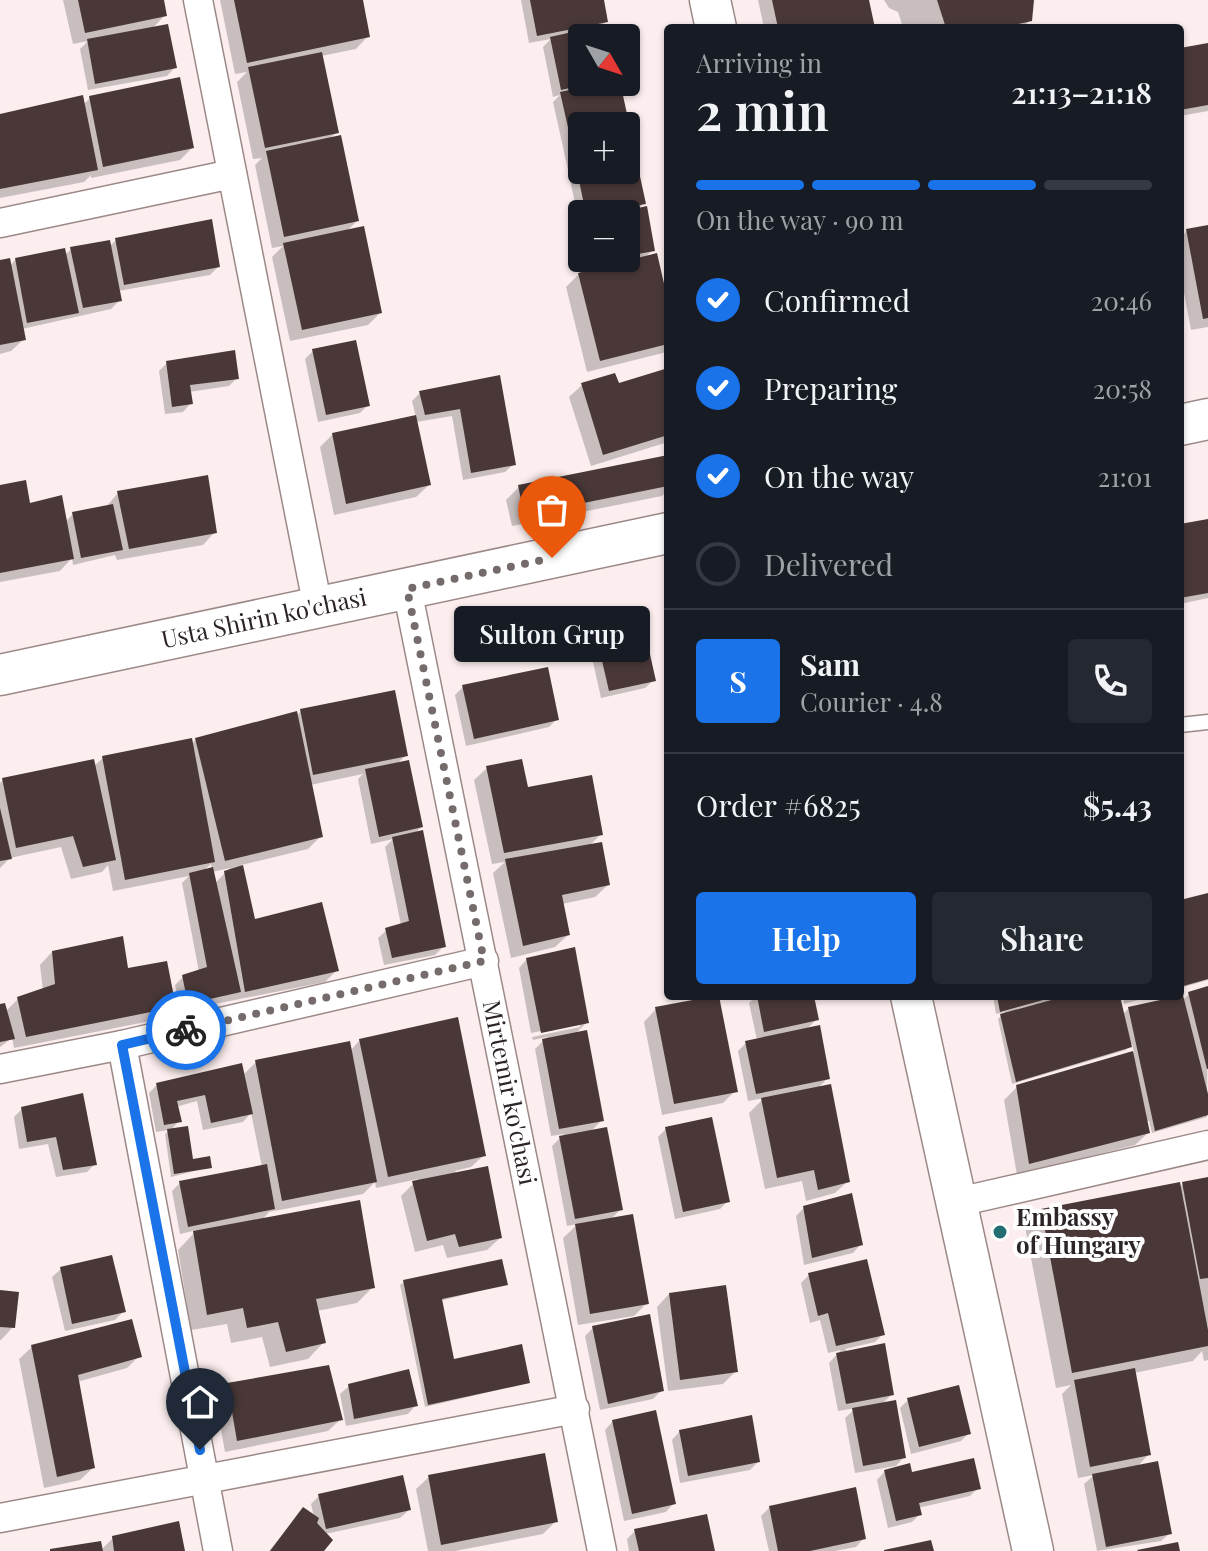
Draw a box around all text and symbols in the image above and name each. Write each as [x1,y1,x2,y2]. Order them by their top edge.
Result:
north arrow [568,24,640,96]
map controls [568,24,640,272]
text: Arriving in [696,45,822,80]
text: 21:13–21:18 [1011,72,1152,112]
text: 2 min [696,75,829,144]
button: + [568,112,640,184]
button: − [568,200,640,272]
text: On the way · 90 m [696,202,904,237]
icon: check [696,278,740,322]
text: Confirmed [764,280,910,320]
text: 20:46 [1091,283,1152,318]
icon: check [696,366,740,410]
text: Preparing [764,368,897,408]
text: 20:58 [1093,371,1152,406]
icon: check [696,454,740,498]
text: On the way [764,456,914,496]
text: 21:01 [1098,459,1152,494]
pin [518,476,586,558]
icon: bag [530,488,574,532]
text: Delivered [764,544,893,584]
street label: Usta Shirin ko'chasi [158,580,369,654]
callout: Sulton Grup [454,606,650,662]
text: Sulton Grup [479,616,625,651]
button: phone [1068,639,1152,723]
text: Sam [800,644,860,684]
text: S [729,661,747,701]
text: Courier · 4.8 [800,684,943,719]
text: Order #6825 [696,785,861,825]
text: $5.43 [1083,785,1152,825]
button: Help [696,892,916,984]
button: Share [932,892,1152,984]
courier [146,990,226,1070]
street label: Mirtemir ko'chasi [477,997,545,1188]
icon: bike [164,1008,208,1052]
place label: Embassy of Hungary [1016,1200,1141,1260]
marker: Embassy of Hungary [991,1223,1009,1241]
pin [166,1368,234,1450]
icon: home [178,1380,222,1424]

